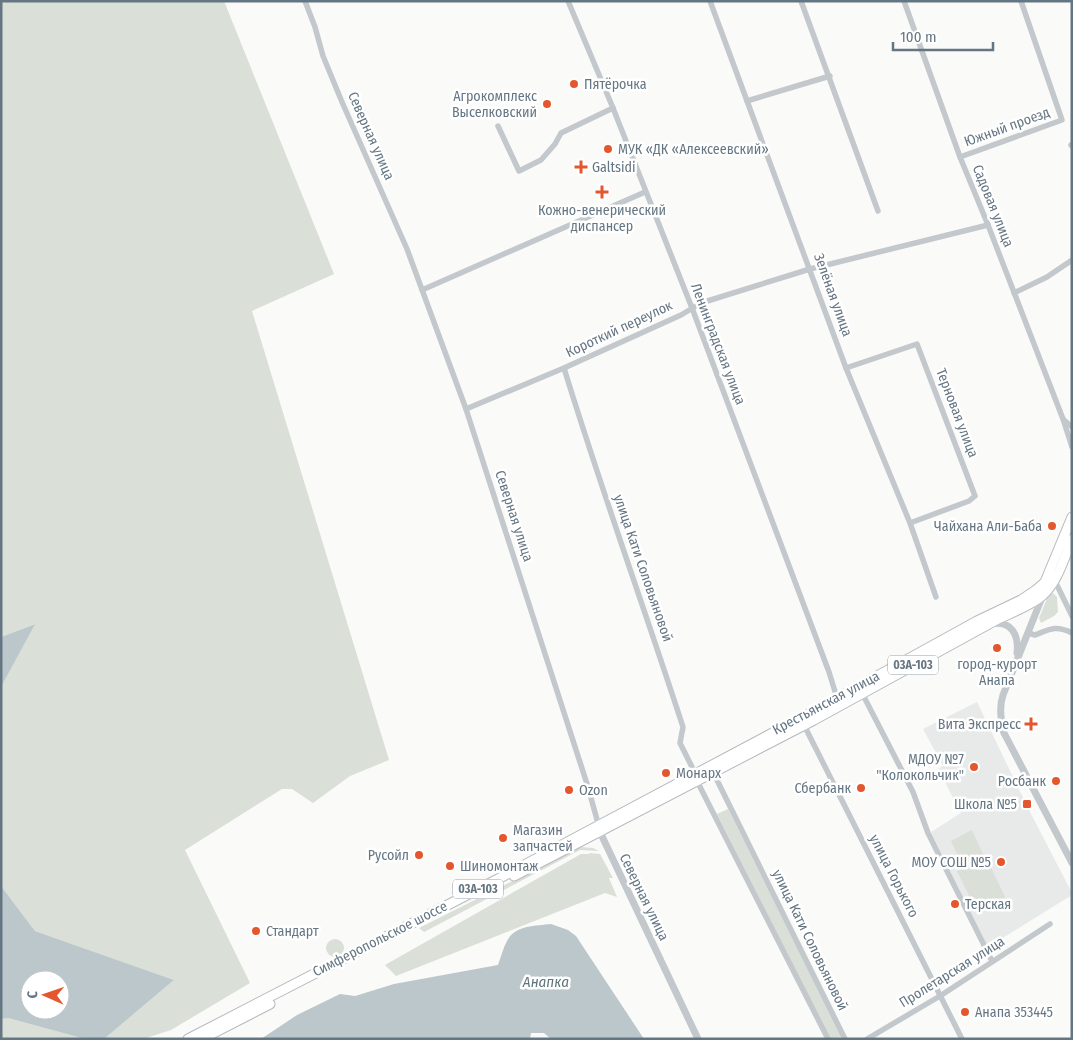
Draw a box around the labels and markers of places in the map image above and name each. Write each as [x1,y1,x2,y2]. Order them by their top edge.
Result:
place label: Пятёрочка [584,76,647,93]
marker: Пятёрочка [568,78,580,90]
place label: Агрокомплекс Выселковский [452,88,537,121]
marker: Агрокомплекс Выселковский [541,98,553,110]
place label: МУК «ДК «Алексеевский» [618,141,769,158]
marker: МУК «ДК «Алексеевский» [602,143,614,155]
place label: Galtsidi [592,159,636,176]
marker: Galtsidi [574,160,588,174]
marker: Кожно-венерический диспансер [595,185,609,199]
place label: Кожно-венерический диспансер [538,202,666,235]
place label: Чайхана Али-Баба [934,518,1042,535]
marker: Чайхана Али-Баба [1046,520,1058,532]
marker: город-курорт Анапа [991,642,1003,654]
place label: город-курорт Анапа [957,656,1037,689]
place label: Вита Экспресс [938,716,1021,733]
marker: Вита Экспресс [1025,718,1037,730]
place label: МДОУ №7 "Колокольчик" [876,751,964,784]
marker: МДОУ №7 "Колокольчик" [968,761,980,773]
place label: Монарх [676,765,722,782]
marker: Монарх [660,767,672,779]
place label: Росбанк [998,773,1046,790]
marker: Росбанк [1050,775,1062,787]
place label: Сбербанк [794,780,851,797]
place label: Ozon [579,782,608,799]
marker: Сбербанк [855,782,867,794]
marker: Ozon [563,784,575,796]
place label: Школа №5 [954,796,1017,813]
marker: Школа №5 [1021,798,1033,810]
place label: Магазин запчастей [513,822,573,855]
marker: Магазин запчастей [497,832,509,844]
place label: Русойл [368,847,409,864]
marker: Русойл [413,849,425,861]
place label: МОУ СОШ №5 [911,854,991,871]
marker: МОУ СОШ №5 [995,856,1007,868]
place label: Шиномонтаж [460,858,538,875]
marker: Шиномонтаж [444,860,456,872]
place label: Терская [965,896,1011,913]
marker: Терская [949,898,961,910]
place label: Стандарт [266,923,319,940]
marker: Стандарт [250,925,262,937]
place label: Анапа 353445 [975,1004,1053,1021]
marker: Анапа 353445 [959,1006,971,1018]

